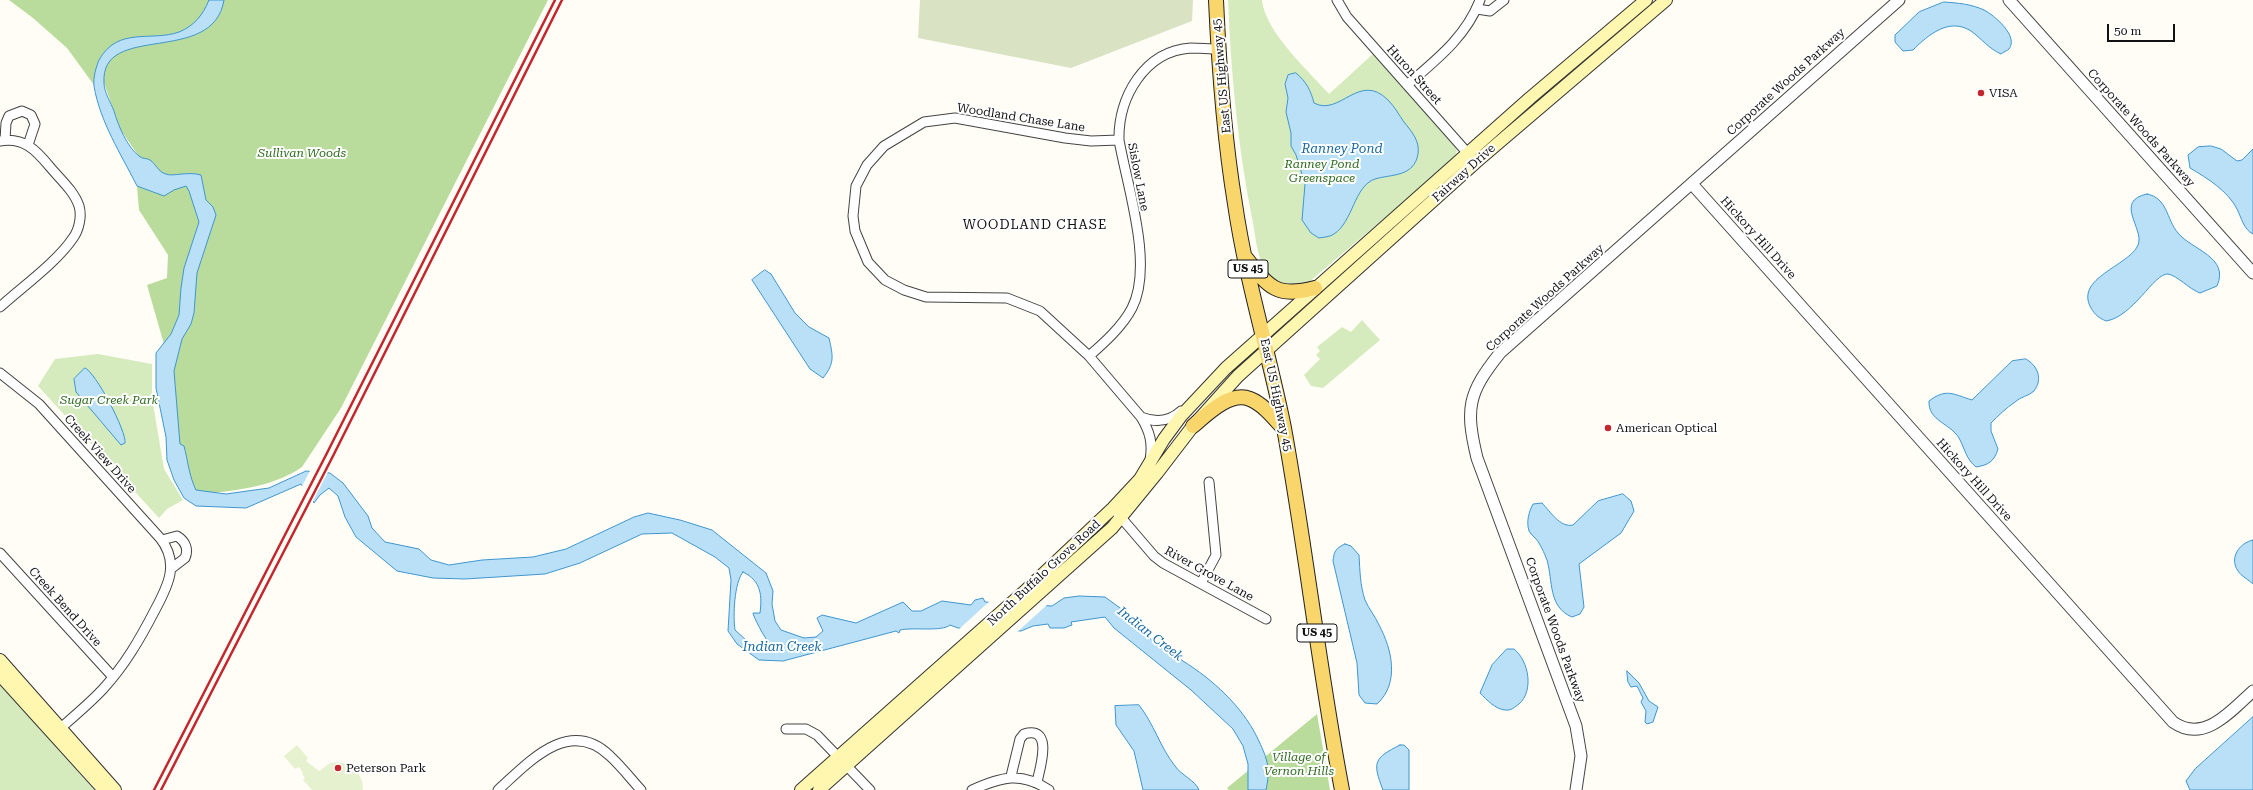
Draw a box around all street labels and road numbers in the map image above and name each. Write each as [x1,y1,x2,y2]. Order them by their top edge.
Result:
street label: East US Highway 45 [1210,18,1234,134]
street label: Corporate Woods Parkway [1724,25,1848,139]
street label: Huron Street [1384,42,1444,108]
street label: Corporate Woods Parkway [2084,66,2198,190]
street label: Woodland Chase Lane [956,101,1086,135]
street label: Fairway Drive [1430,141,1498,205]
street label: Sislow Lane [1124,142,1152,212]
street label: Hickory Hill Drive [1717,194,1799,282]
street label: Corporate Woods Parkway [1483,241,1607,355]
road number: US 45 [1228,260,1268,278]
street label: East US Highway 45 [1257,337,1295,453]
street label: Creek View Drive [61,412,139,496]
street label: Hickory Hill Drive [1933,436,2015,524]
street label: North Buffalo Grove Road [985,517,1103,629]
street label: River Grove Lane [1162,544,1256,604]
street label: Corporate Woods Parkway [1522,555,1588,705]
street label: Creek Bend Drive [26,564,104,650]
road number: US 45 [1297,624,1337,642]

